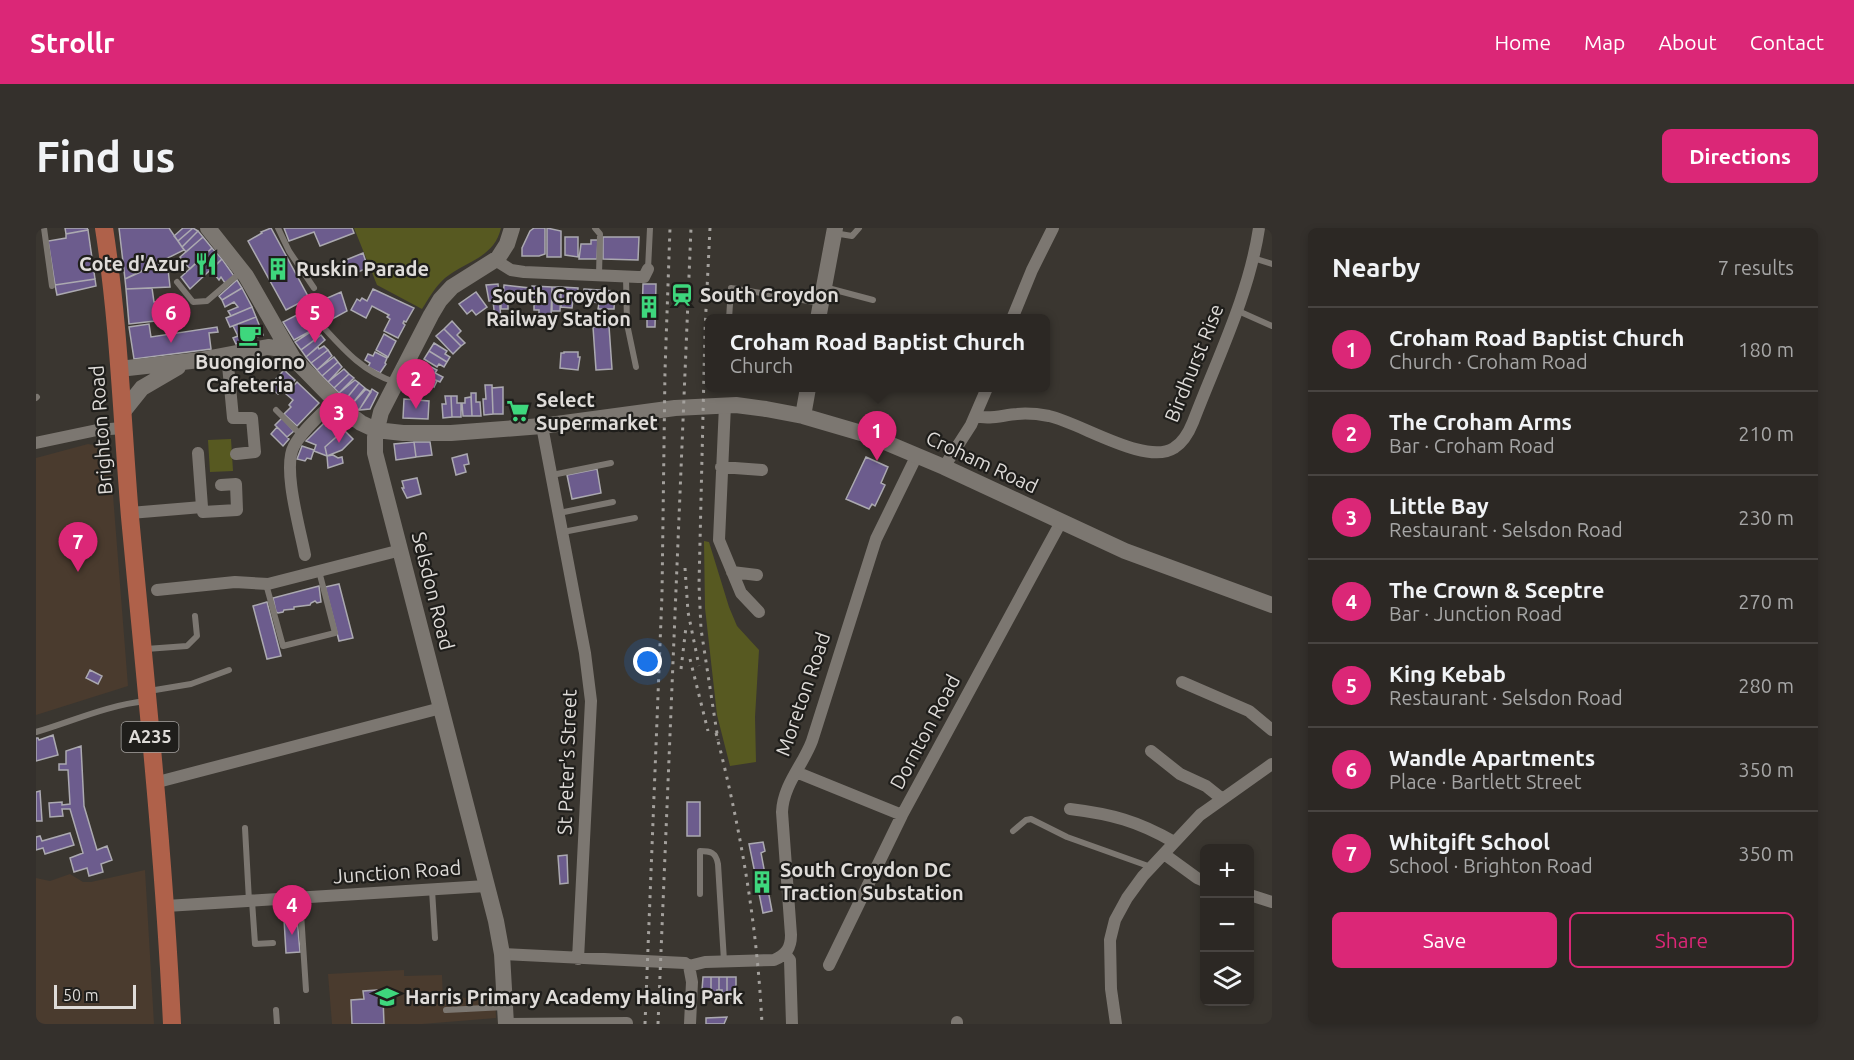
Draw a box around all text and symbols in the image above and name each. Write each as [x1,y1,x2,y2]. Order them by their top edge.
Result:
text: Strollr [30,27,115,58]
text: Home [1494,30,1551,54]
text: Map [1584,30,1625,54]
text: About [1658,30,1717,54]
text: Contact [1750,30,1824,54]
button: Directions [1662,129,1818,183]
text: Find us [36,133,175,180]
restaurant icon: Cote d'Azur [193,251,219,277]
place label: Cote d'Azur [79,252,189,275]
text: Nearby [1332,253,1420,282]
building icon: Ruskin Parade [265,256,291,282]
text: 7 results [1718,256,1794,279]
place label: Ruskin Parade [296,257,429,280]
station icon: South Croydon [669,282,695,308]
place label: South Croydon [700,283,839,306]
place label: South Croydon Railway Station [486,284,631,330]
pin: 6 [152,294,190,343]
pin: 5 [296,294,334,343]
building icon: South Croydon Railway Station [636,294,662,320]
street label: Birdhurst Rise [1159,300,1228,425]
popup [705,314,1050,392]
cafe icon: Buongiorno Cafeteria [237,322,263,348]
text: Croham Road Baptist Church [1389,325,1684,350]
text: Croham Road Baptist Church [730,329,1025,354]
text: 1 [1346,338,1357,361]
text: 180 m [1738,338,1794,361]
place label: Buongiorno Cafeteria [195,350,305,396]
text: Church · Croham Road [1389,350,1588,373]
text: Church [730,354,793,377]
pin: 2 [396,360,436,409]
street label: Brighton Road [85,365,116,496]
place label: Select Supermarket [536,388,658,434]
pin: 3 [320,394,358,443]
supermarket icon: Select Supermarket [505,398,531,424]
text: The Croham Arms [1389,409,1572,434]
pin: 1 [858,412,896,461]
text: 2 [1346,422,1357,445]
text: 210 m [1738,422,1794,445]
street label: Croham Road [922,426,1042,498]
text: Bar · Croham Road [1389,434,1555,457]
text: Little Bay [1389,493,1489,518]
text: 3 [1346,506,1357,529]
text: 230 m [1738,506,1794,529]
text: Restaurant · Selsdon Road [1389,518,1623,541]
pin: 7 [58,522,98,572]
street label: Selsdon Road [408,529,459,652]
text: The Crown & Sceptre [1389,577,1604,602]
text: 4 [1346,590,1357,613]
text: 270 m [1738,590,1794,613]
text: Bar · Junction Road [1389,602,1562,625]
street label: Moreton Road [771,629,834,759]
your location [633,647,662,676]
text: King Kebab [1389,661,1506,686]
street label: Dornton Road [885,671,964,793]
text: 5 [1346,674,1357,697]
text: 280 m [1738,674,1794,697]
text: Restaurant · Selsdon Road [1389,686,1623,709]
street label: St Peter's Street [552,689,581,835]
road number: A235 [122,722,178,752]
text: Wandle Apartments [1389,745,1595,770]
text: 6 [1346,758,1357,781]
text: 350 m [1738,758,1794,781]
text: Place · Bartlett Street [1389,770,1582,793]
text: Whitgift School [1389,829,1550,854]
text: 7 [1346,842,1357,865]
text: 350 m [1738,842,1794,865]
map controls [1200,844,1254,1006]
button: + [1200,844,1254,898]
text: School · Brighton Road [1389,854,1593,877]
street label: Junction Road [332,856,462,887]
place label: South Croydon DC Traction Substation [780,858,964,904]
building icon: South Croydon DC Traction Substation [749,869,775,895]
pin: 4 [272,886,312,935]
button: − [1200,898,1254,952]
button: Save [1332,912,1557,968]
button: Share [1569,912,1794,968]
button: layers [1200,952,1254,1006]
scale bar [54,982,136,1010]
school or university icon: Harris Primary Academy Haling Park [374,984,400,1010]
place label: Harris Primary Academy Haling Park [405,985,743,1008]
text: 50 m [63,986,99,1004]

